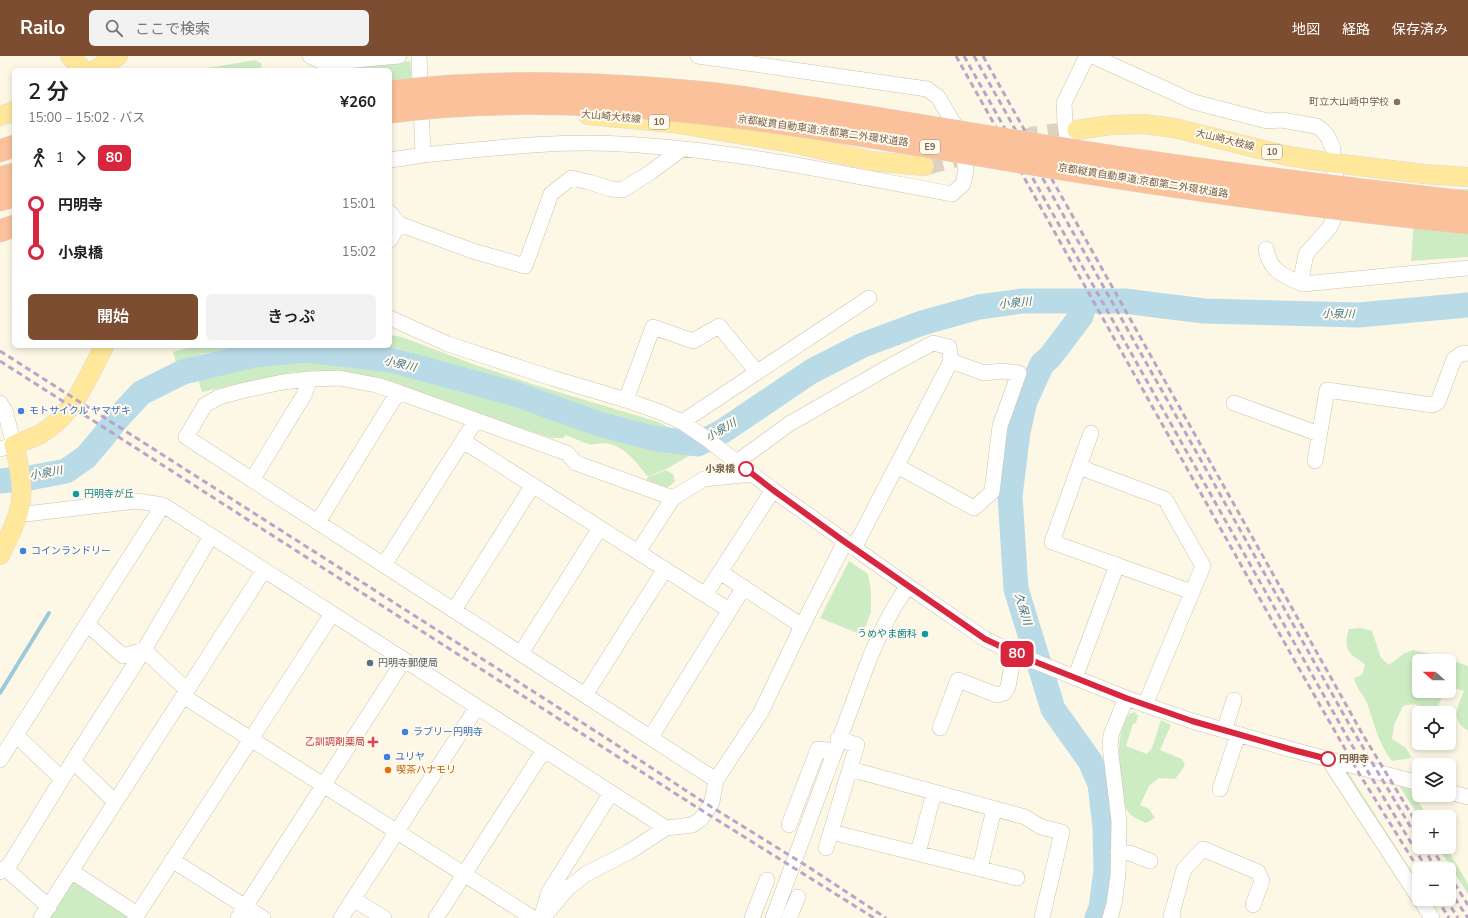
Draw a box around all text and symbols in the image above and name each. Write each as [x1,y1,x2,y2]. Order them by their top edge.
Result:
search box [89,10,369,46]
text: Railo [20,15,65,41]
icon: search [103,17,125,39]
text: ここで検索 [135,19,210,39]
text: 地図 [1292,20,1320,39]
text: 経路 [1342,20,1370,39]
text: 保存済み [1392,20,1448,39]
text: 2 分 [28,77,69,107]
text: ¥260 [340,92,376,112]
place label: 町立大山崎中学校 [1309,95,1389,109]
marker: 町立大山崎中学校 [1392,97,1402,107]
street label: 大山崎大枝線 [581,107,641,127]
text: 15:00 – 15:02 · バス [28,109,145,127]
street label: 京都縦貫自動車道;京都第二外環状道路 [737,112,909,150]
road number: 10 [649,115,669,129]
street label: 大山崎大枝線 [1194,126,1256,154]
road number: E9 [920,140,940,154]
road number: 10 [1262,145,1282,159]
icon: walk [28,147,50,169]
icon: forward [70,147,92,169]
text: 80 [106,148,123,167]
text: 1 [56,149,64,167]
street label: 京都縦貫自動車道;京都第二外環状道路 [1057,161,1229,201]
text: 円明寺 [58,195,103,215]
text: 15:01 [342,195,376,213]
text: 小泉橋 [58,243,103,263]
text: 15:02 [342,243,376,261]
button: 開始 [28,294,198,340]
button: きっぷ [206,294,376,340]
water label: 小泉川 [998,294,1033,312]
water label: 小泉川 [1321,306,1356,322]
water label: 小泉川 [382,353,419,375]
place label: モトサイクル ヤマザキ [29,404,131,418]
marker: モトサイクル ヤマザキ [16,406,26,416]
water label: 小泉川 [703,415,740,445]
marker: 小泉橋 [738,461,754,477]
place label: 小泉橋 [705,462,735,476]
water label: 小泉川 [28,463,65,483]
place label: 円明寺が丘 [84,487,134,501]
marker: 円明寺が丘 [71,489,81,499]
place label: コインランドリー [31,544,111,558]
marker: コインランドリー [18,546,28,556]
water label: 久保川 [1011,591,1035,628]
place label: うめやま歯科 [857,627,917,641]
marker: うめやま歯科 [920,629,930,639]
line badge: 80 [999,641,1035,667]
text: 80 [1009,644,1025,663]
north arrow [1412,654,1456,698]
map controls [1412,654,1456,906]
place label: 円明寺郵便局 [378,656,438,670]
marker: 円明寺郵便局 [365,658,375,668]
button: locate [1412,706,1456,750]
place label: ラブリー円明寺 [413,725,483,739]
marker: ラブリー円明寺 [400,727,410,737]
place label: 乙訓調剤薬局 [305,735,365,749]
marker: 乙訓調剤薬局 [368,737,378,747]
place label: ユリヤ [395,750,425,764]
marker: 円明寺 [1320,751,1336,767]
marker: ユリヤ [382,752,392,762]
place label: 円明寺 [1339,752,1369,766]
button: layers [1412,758,1456,802]
place label: 喫茶ハナモリ [396,763,456,777]
marker: 喫茶ハナモリ [383,765,393,775]
button: + [1412,810,1456,854]
button: − [1412,862,1456,906]

